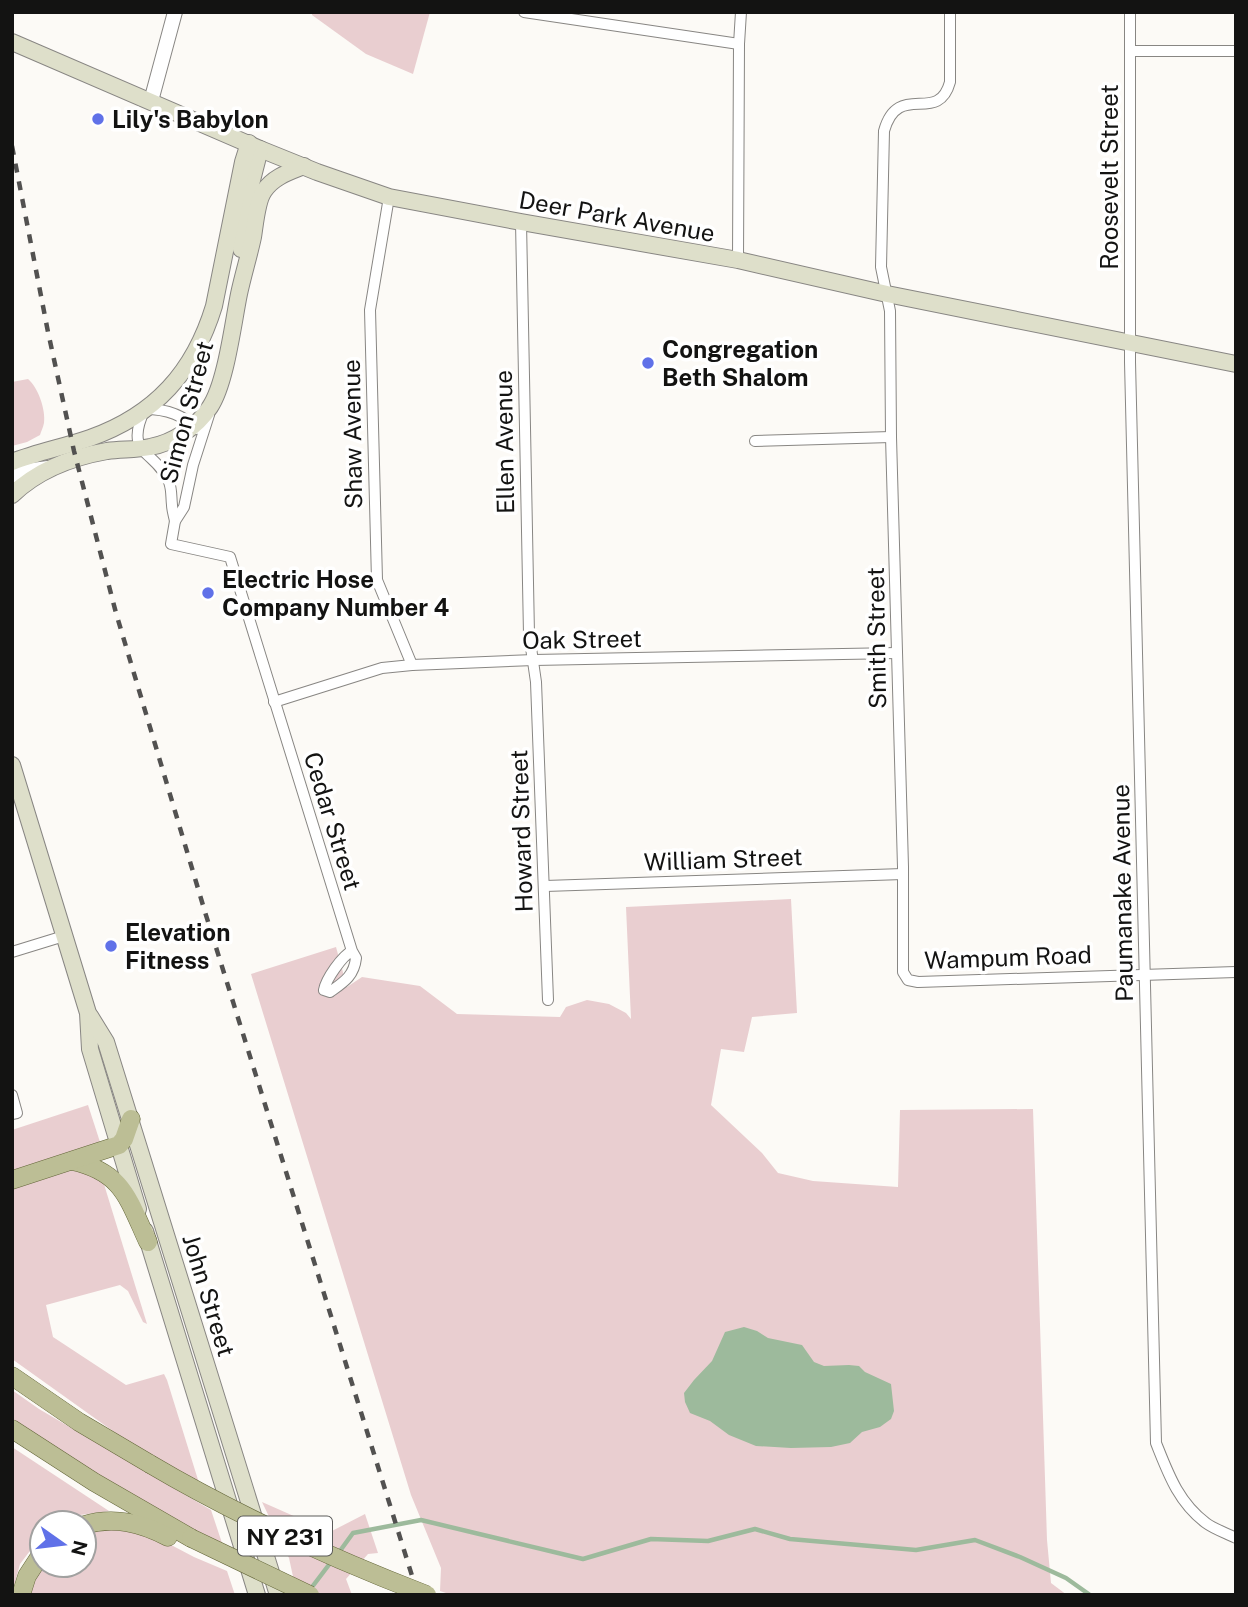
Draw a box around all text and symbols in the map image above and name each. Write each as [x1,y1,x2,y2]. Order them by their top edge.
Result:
street label: Roosevelt Street [1095,84,1123,270]
place label: Lily's Babylon [112,105,269,133]
marker: Lily's Babylon [90,111,106,127]
street label: Deer Park Avenue [517,185,717,247]
place label: Congregation Beth Shalom [662,335,818,391]
street label: Simon Street [154,338,218,486]
marker: Congregation Beth Shalom [640,355,656,371]
street label: Shaw Avenue [337,359,367,509]
street label: Ellen Avenue [489,370,519,514]
place label: Electric Hose Company Number 4 [222,565,450,621]
street label: Smith Street [861,567,891,709]
marker: Electric Hose Company Number 4 [200,585,216,601]
street label: Oak Street [522,624,642,654]
street label: Cedar Street [299,749,367,893]
street label: Howard Street [504,749,538,913]
street label: Paumanake Avenue [1106,784,1138,1002]
street label: William Street [643,842,803,876]
place label: Elevation Fitness [125,918,230,974]
marker: Elevation Fitness [103,938,119,954]
street label: Wampum Road [924,940,1092,974]
street label: John Street [177,1230,241,1360]
north arrow [28,1509,98,1579]
road number: NY 231 [238,1516,332,1555]
text: N [67,1538,92,1558]

